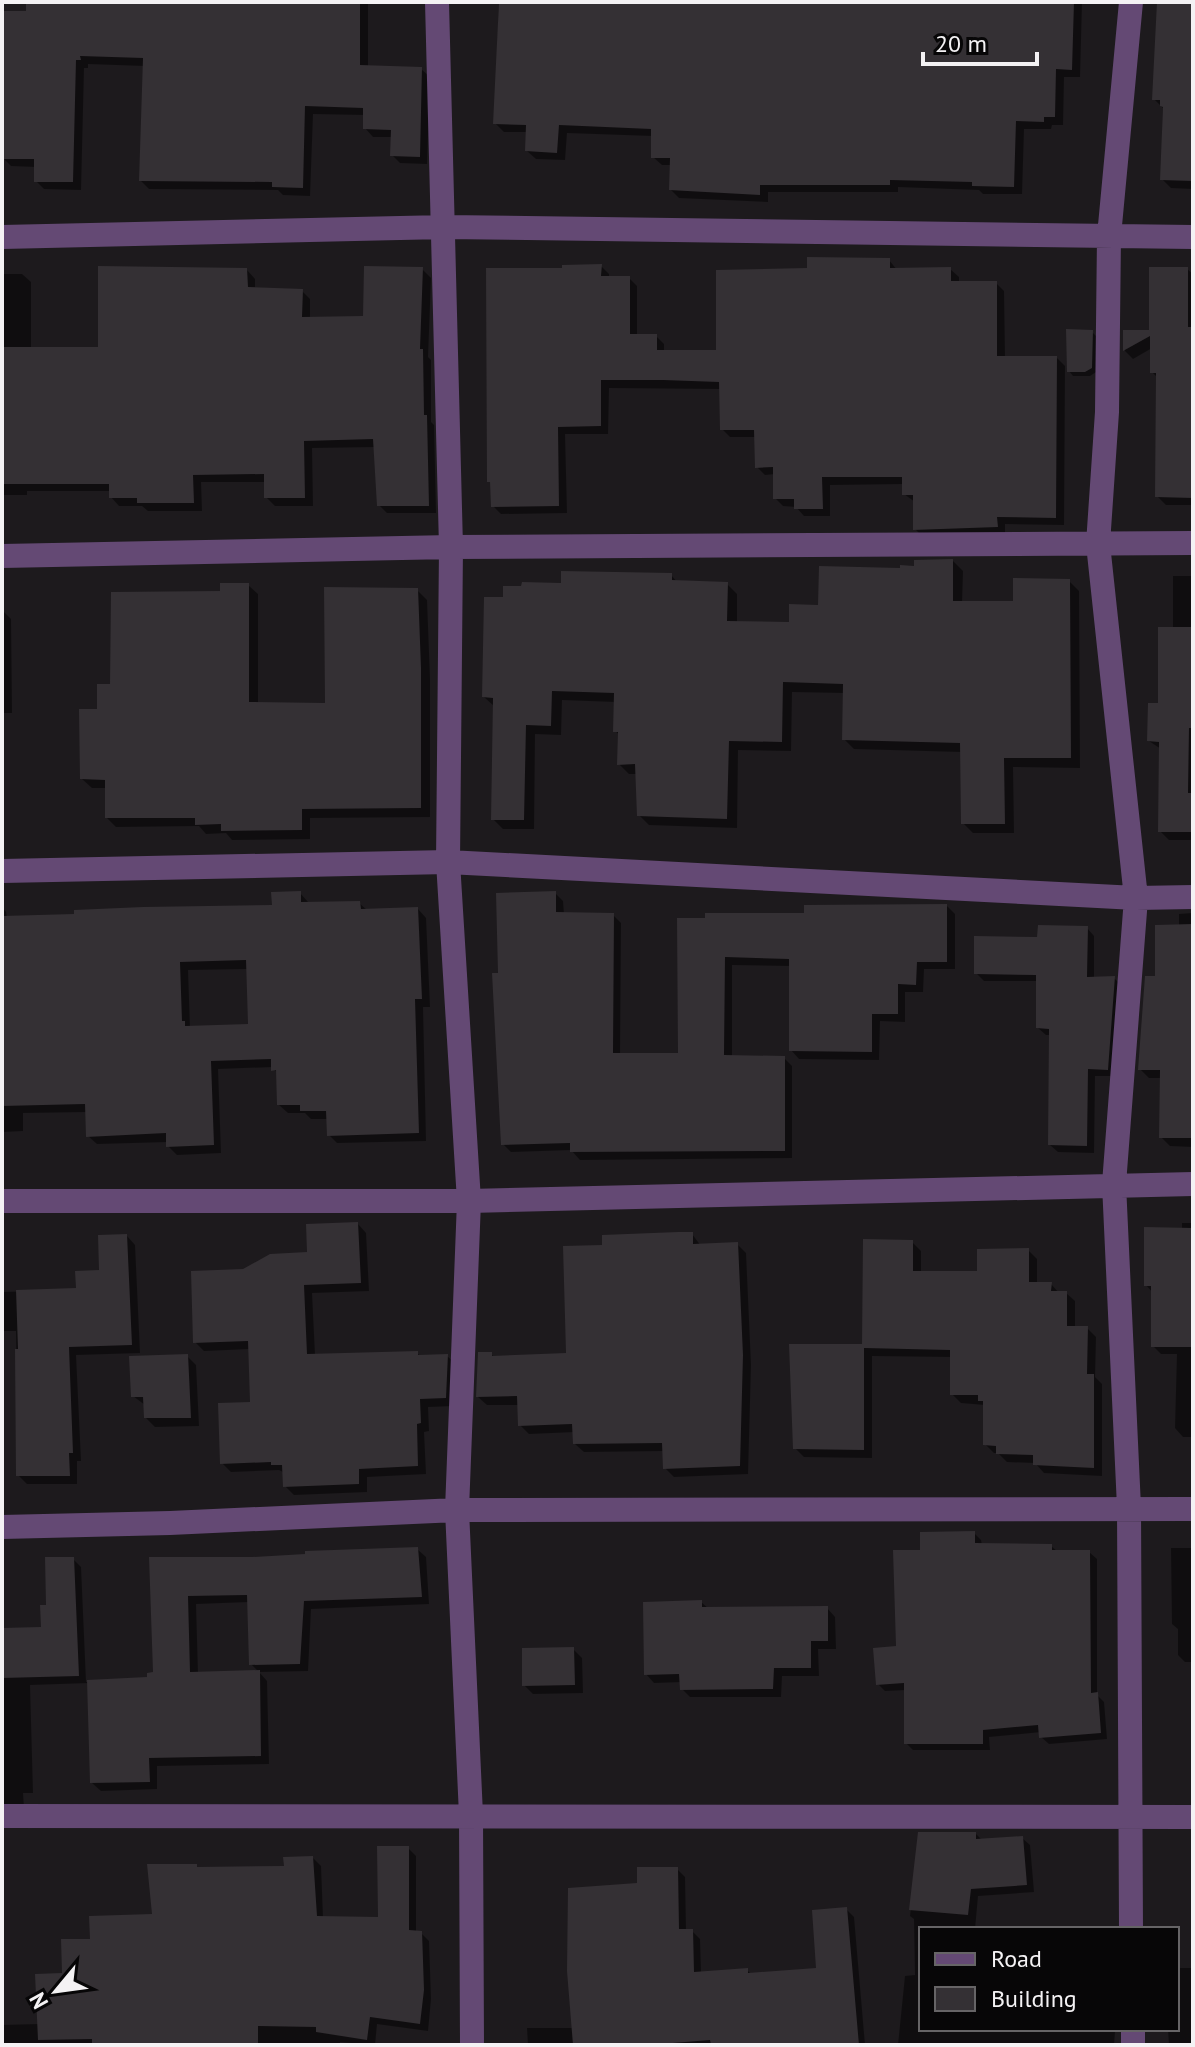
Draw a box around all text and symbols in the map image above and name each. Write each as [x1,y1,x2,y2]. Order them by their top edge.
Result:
scale bar [923,16,1037,66]
text: 20 m [935,28,987,59]
legend [919,1927,1179,2031]
text: Road [991,1943,1042,1974]
north arrow [16,1951,96,2031]
text: Building [991,1983,1077,2014]
text: N [23,1988,54,2014]

